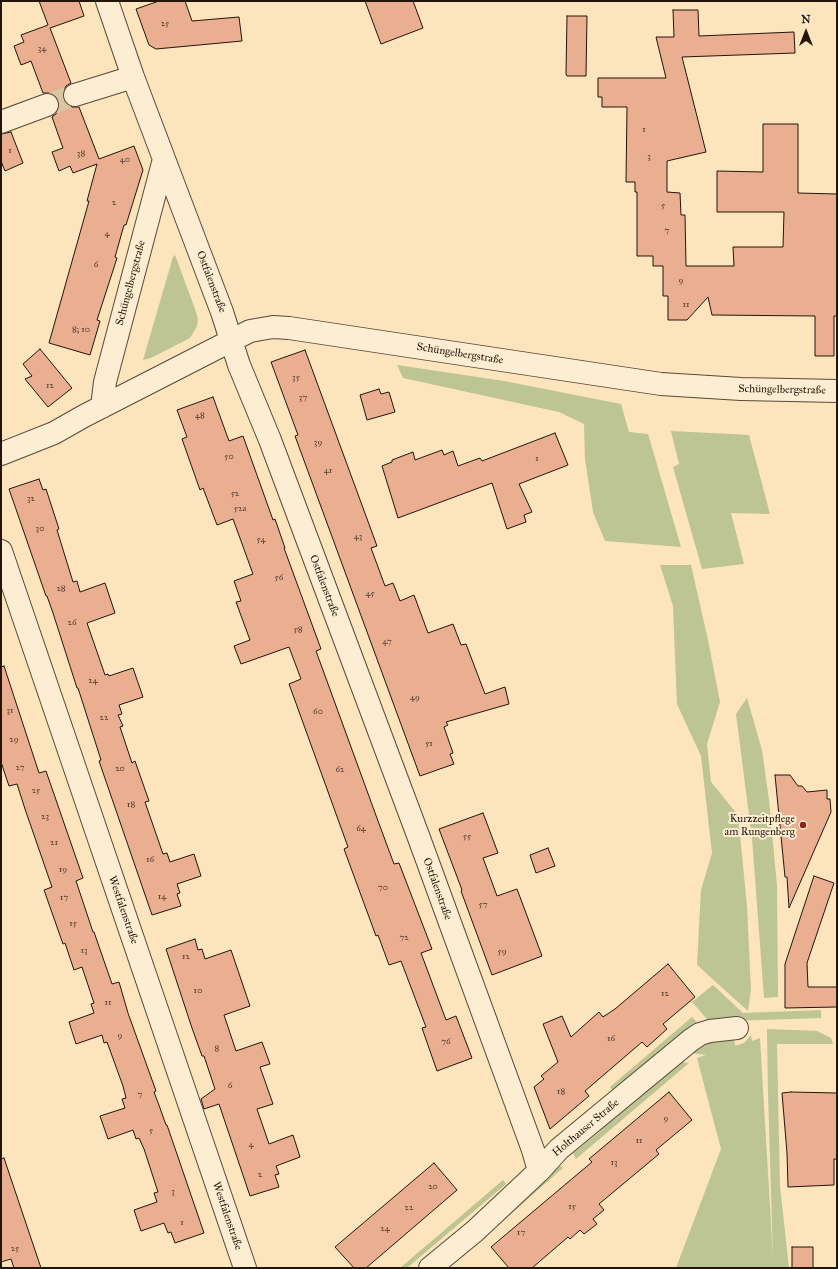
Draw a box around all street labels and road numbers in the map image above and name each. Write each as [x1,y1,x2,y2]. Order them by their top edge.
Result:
street label: Schüngelbergstraße [113,239,149,327]
street label: Ostfalenstraße [193,249,229,315]
street label: Schüngelbergstraße [416,341,504,367]
street label: Schüngelbergstraße [738,383,826,397]
street label: Ostfalenstraße [306,553,342,619]
street label: Ostfalenstraße [420,856,454,922]
street label: Westfalenstraße [105,874,141,946]
street label: Holthauser Straße [550,1096,622,1160]
street label: Westfalenstraße [209,1180,245,1252]

